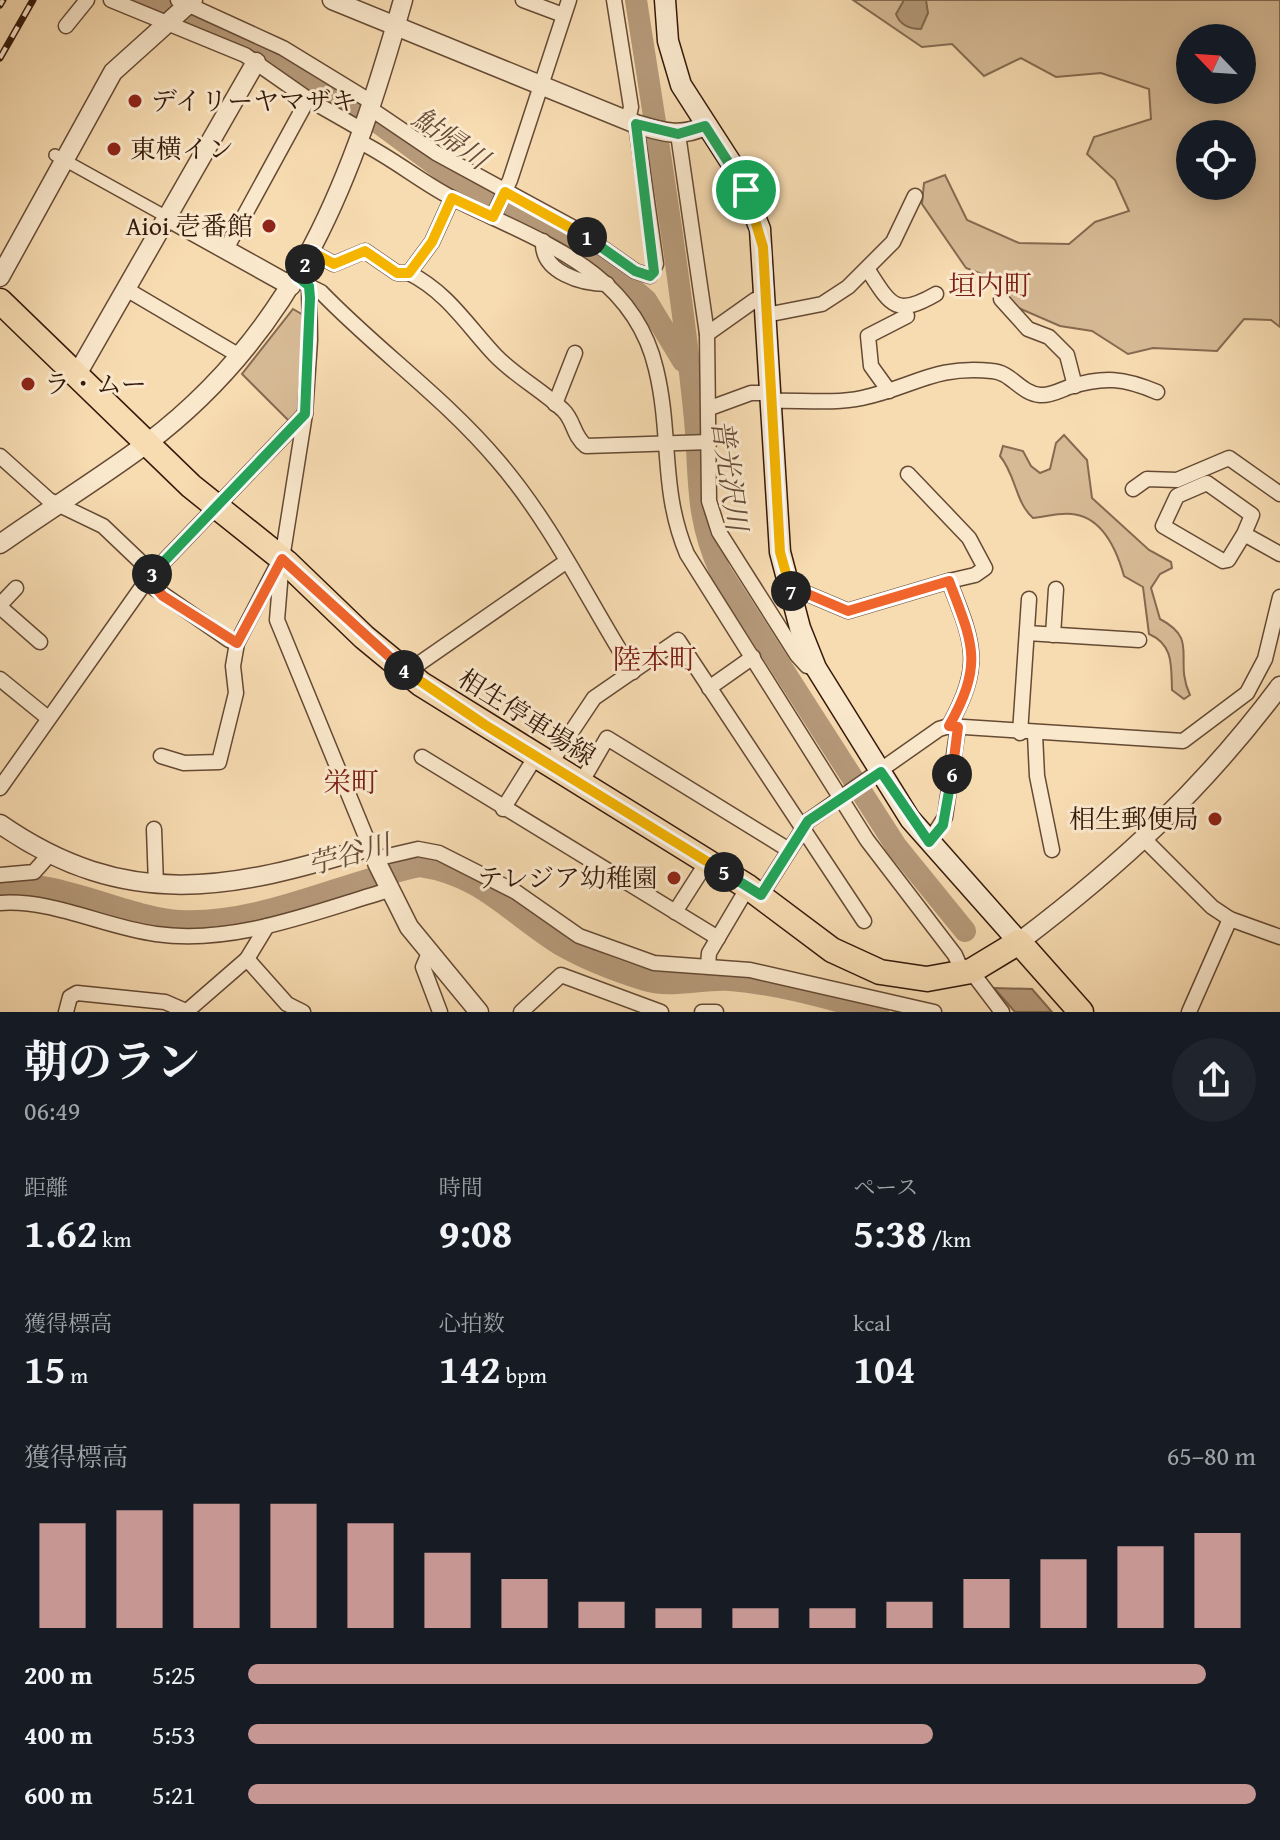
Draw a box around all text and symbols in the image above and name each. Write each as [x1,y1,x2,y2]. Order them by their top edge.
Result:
north arrow [1176,24,1256,104]
map controls [1176,24,1256,200]
place label: デイリーヤマザキ [151,81,357,120]
marker: デイリーヤマザキ [126,92,144,110]
water label: 鮎帰川 [405,97,500,180]
button: locate [1176,120,1256,200]
place label: 東横イン [130,129,234,168]
marker: 東横イン [105,140,123,158]
pin [712,156,780,224]
icon: arrive [724,168,768,212]
place label: Aioi 壱番館 [126,206,253,245]
marker: Aioi 壱番館 [260,217,278,235]
pin: 1 [567,217,607,257]
text: 1 [581,221,593,253]
pin: 2 [285,244,325,284]
text: 2 [299,248,311,280]
district label: 垣内町 [948,264,1032,305]
place label: ラ・ムー [44,364,147,403]
marker: ラ・ムー [19,375,37,393]
water label: 普光沢川 [702,417,759,536]
pin: 3 [132,554,172,594]
text: 3 [146,558,158,590]
pin: 7 [771,571,811,611]
text: 7 [785,575,797,607]
district label: 陸本町 [613,638,697,679]
pin: 4 [384,650,424,690]
text: 4 [398,654,410,686]
street label: 相生停車場線 [451,659,604,774]
pin: 6 [932,754,972,794]
text: 6 [946,758,958,790]
district label: 栄町 [323,761,379,802]
place label: 相生郵便局 [1069,799,1199,838]
marker: 相生郵便局 [1206,810,1224,828]
water label: 苧谷川 [303,822,398,884]
pin: 5 [704,852,744,892]
text: 5 [718,856,730,888]
place label: テレジア幼稚園 [477,858,658,897]
marker: テレジア幼稚園 [665,869,683,887]
text: 朝のラン [24,1029,200,1093]
button: share [1172,1038,1256,1122]
text: 06:49 [24,1091,80,1130]
text: 距離 [24,1171,68,1203]
text: 時間 [439,1171,483,1203]
text: ペース [853,1171,918,1203]
text: 1.62 [24,1203,97,1262]
text: 9:08 [439,1203,512,1262]
text: 5:38 [853,1203,927,1262]
text: km [97,1223,131,1255]
text: /km [927,1223,971,1255]
text: 獲得標高 [24,1307,112,1339]
text: 心拍数 [439,1307,505,1339]
text: kcal [853,1307,891,1339]
text: 15 [24,1339,65,1398]
text: 142 [439,1339,501,1398]
text: 104 [853,1339,916,1398]
text: m [65,1359,88,1391]
text: bpm [501,1359,547,1391]
text: 65–80 m [1167,1436,1256,1475]
text: 獲得標高 [24,1437,128,1476]
text: 200 m [24,1655,92,1694]
text: 5:25 [152,1655,196,1694]
text: 400 m [24,1715,92,1754]
text: 5:53 [152,1715,196,1754]
text: 600 m [24,1775,92,1814]
text: 5:21 [152,1775,196,1814]

